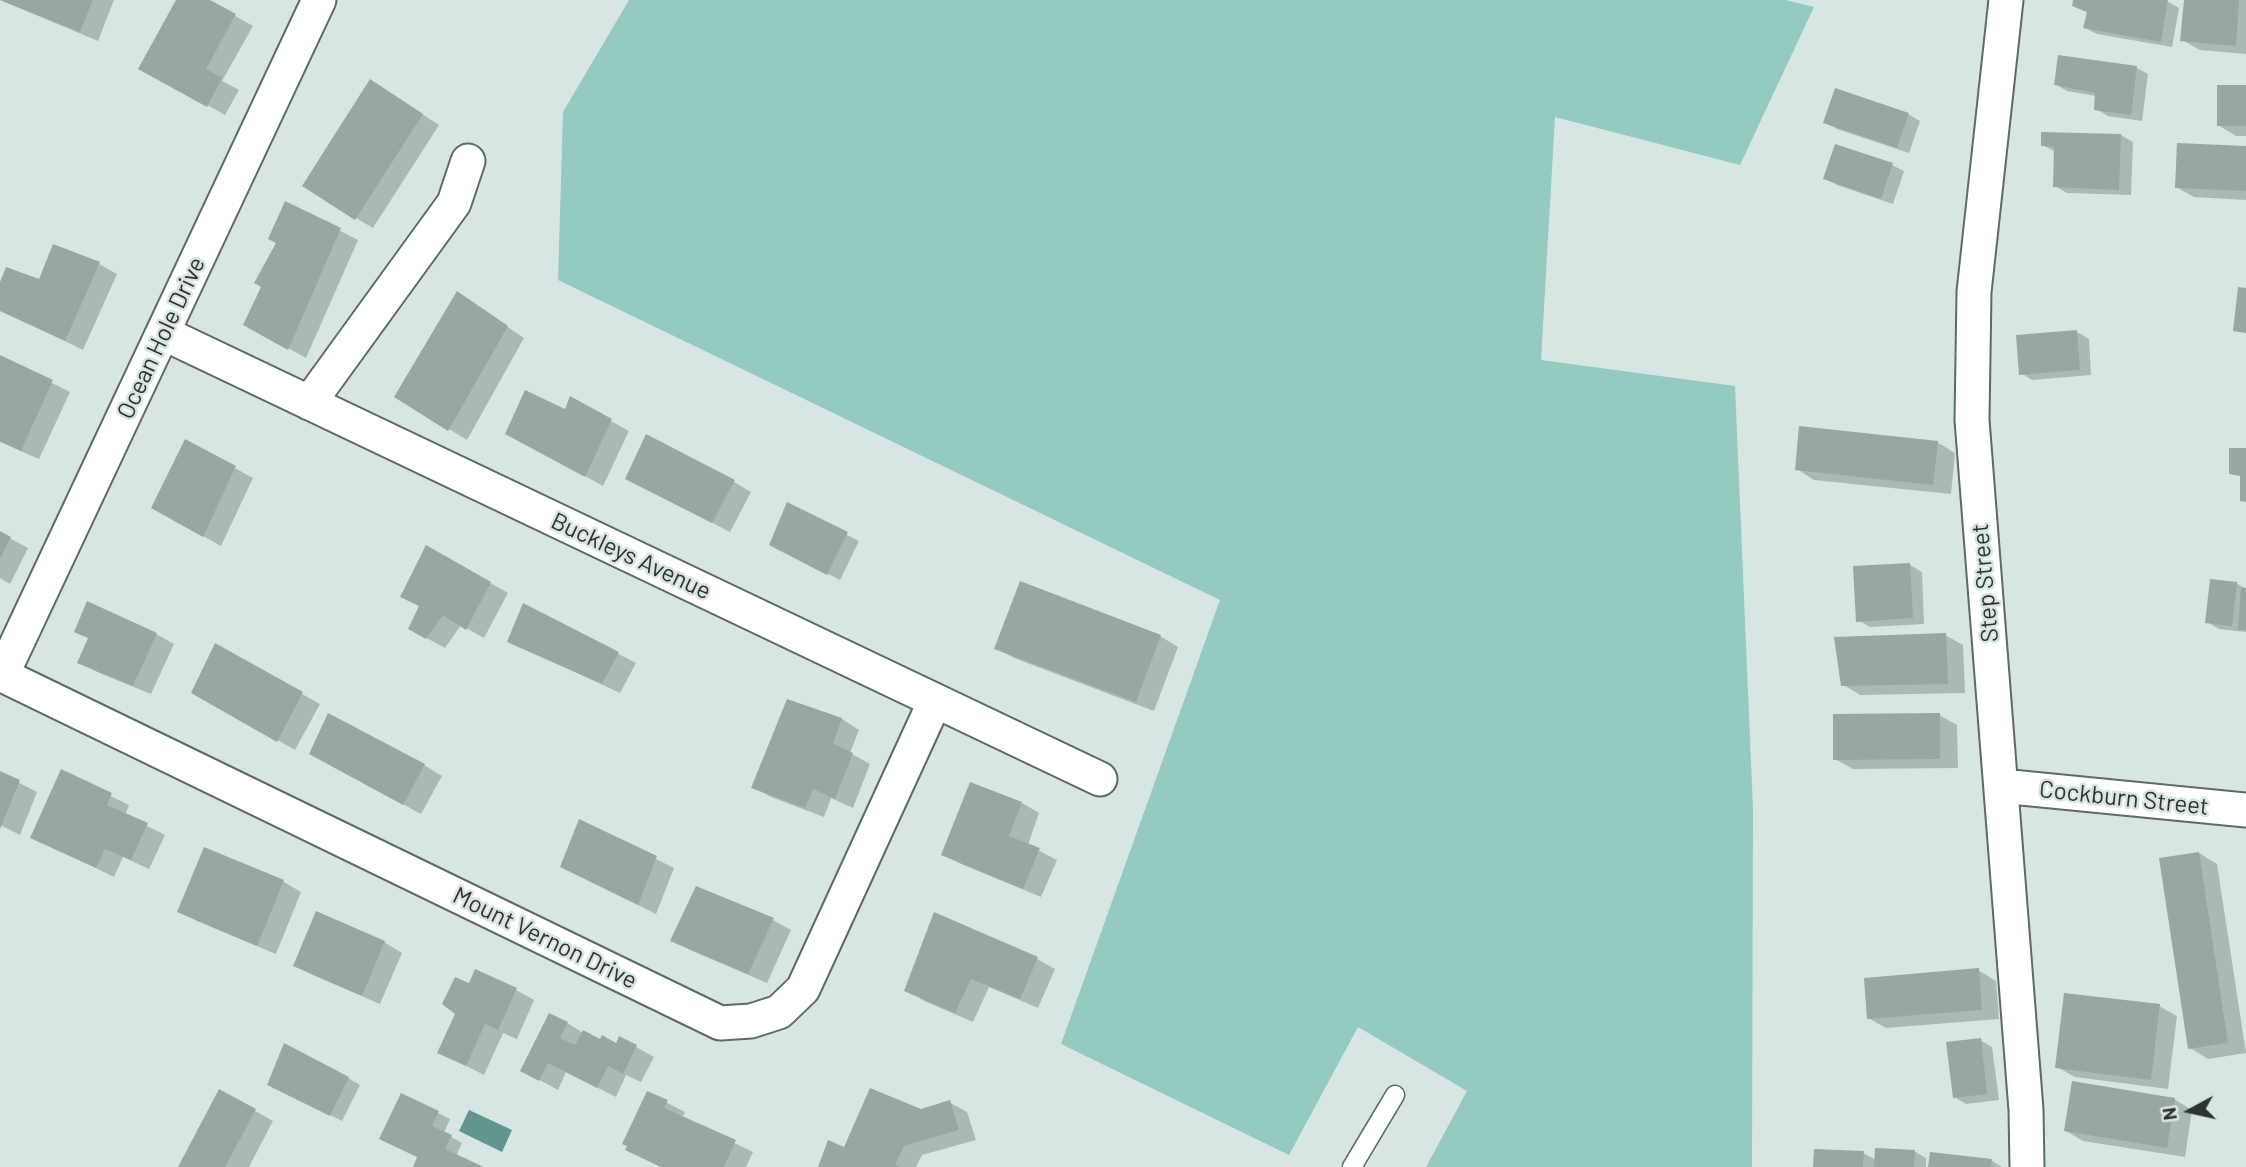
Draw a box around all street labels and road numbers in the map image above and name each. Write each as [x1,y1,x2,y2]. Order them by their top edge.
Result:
street label: Ocean Hole Drive [111,252,211,424]
street label: Buckleys Avenue [547,506,715,606]
street label: Step Street [1965,523,2005,643]
street label: Cockburn Street [2038,775,2210,821]
street label: Mount Vernon Drive [448,881,642,995]

